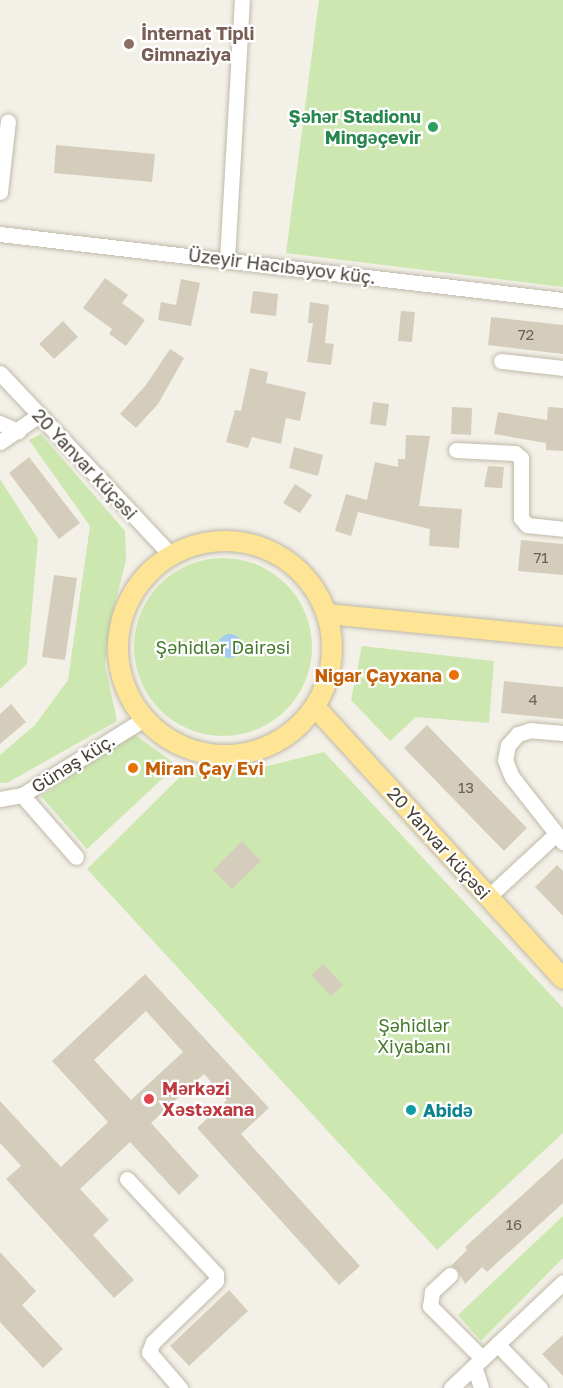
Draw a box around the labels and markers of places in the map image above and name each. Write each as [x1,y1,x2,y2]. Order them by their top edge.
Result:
place label: İnternat Tipli Gimnaziya [141,23,255,66]
marker: İnternat Tipli Gimnaziya [122,37,136,51]
place label: Şəhər Stadionu Mingəçevir [289,106,421,148]
marker: Şəhər Stadionu Mingəçevir [426,120,440,134]
place label: Nigar Çayxana [314,664,442,686]
marker: Nigar Çayxana [447,668,461,682]
place label: Miran Çay Evi [145,757,264,779]
marker: Miran Çay Evi [126,761,140,775]
place label: Mərkəzi Xəstəxana [162,1078,254,1120]
marker: Mərkəzi Xəstəxana [140,1090,158,1108]
place label: Abidə [423,1099,473,1121]
marker: Abidə [404,1103,418,1117]

